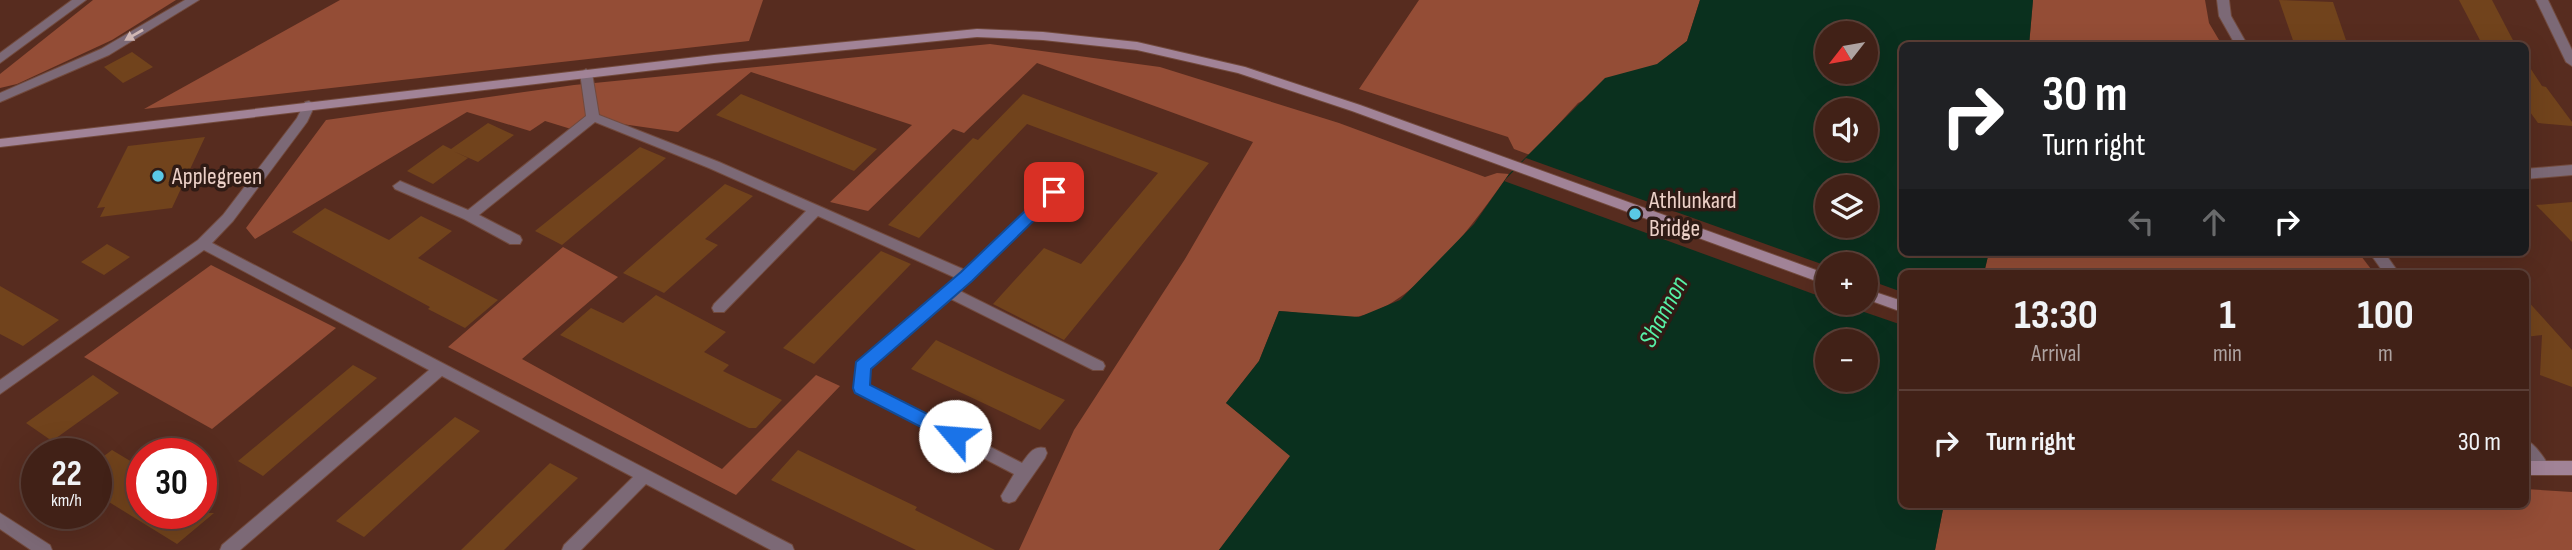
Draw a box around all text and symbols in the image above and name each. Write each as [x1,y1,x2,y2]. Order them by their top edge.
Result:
north arrow [1815,21,1878,84]
map controls [1815,21,1878,392]
one-way arrow [124,28,143,41]
text: 30 m [2042,66,2127,125]
icon: right [1927,70,2018,161]
button: sound [1815,98,1878,161]
text: Turn right [2042,126,2146,165]
place label: Applegreen [171,162,262,191]
pin [1024,162,1084,222]
marker: Applegreen [150,168,166,184]
icon: arrive [1035,173,1073,211]
button: layers [1815,175,1878,238]
place label: Athlunkard Bridge [1648,186,1737,243]
icon: left [2122,203,2160,241]
icon: ahead [2195,203,2233,241]
icon: right [2268,203,2306,241]
marker: Athlunkard Bridge [1627,206,1643,222]
button: + [1815,252,1878,315]
water label: Shannon [1633,271,1695,353]
text: 13:30 [2014,290,2098,341]
text: 1 [2219,290,2236,341]
text: 100 [2357,290,2414,341]
button: − [1815,329,1878,392]
text: Arrival [2031,340,2081,368]
text: min [2213,340,2242,368]
text: m [2378,340,2393,368]
position arrow [918,399,992,473]
icon: right [1927,424,1965,462]
text: Turn right [1986,427,2075,458]
text: 30 m [2458,427,2501,458]
speed limit sign: 30 [126,438,217,529]
text: 22 [51,453,82,496]
text: km/h [51,490,82,511]

